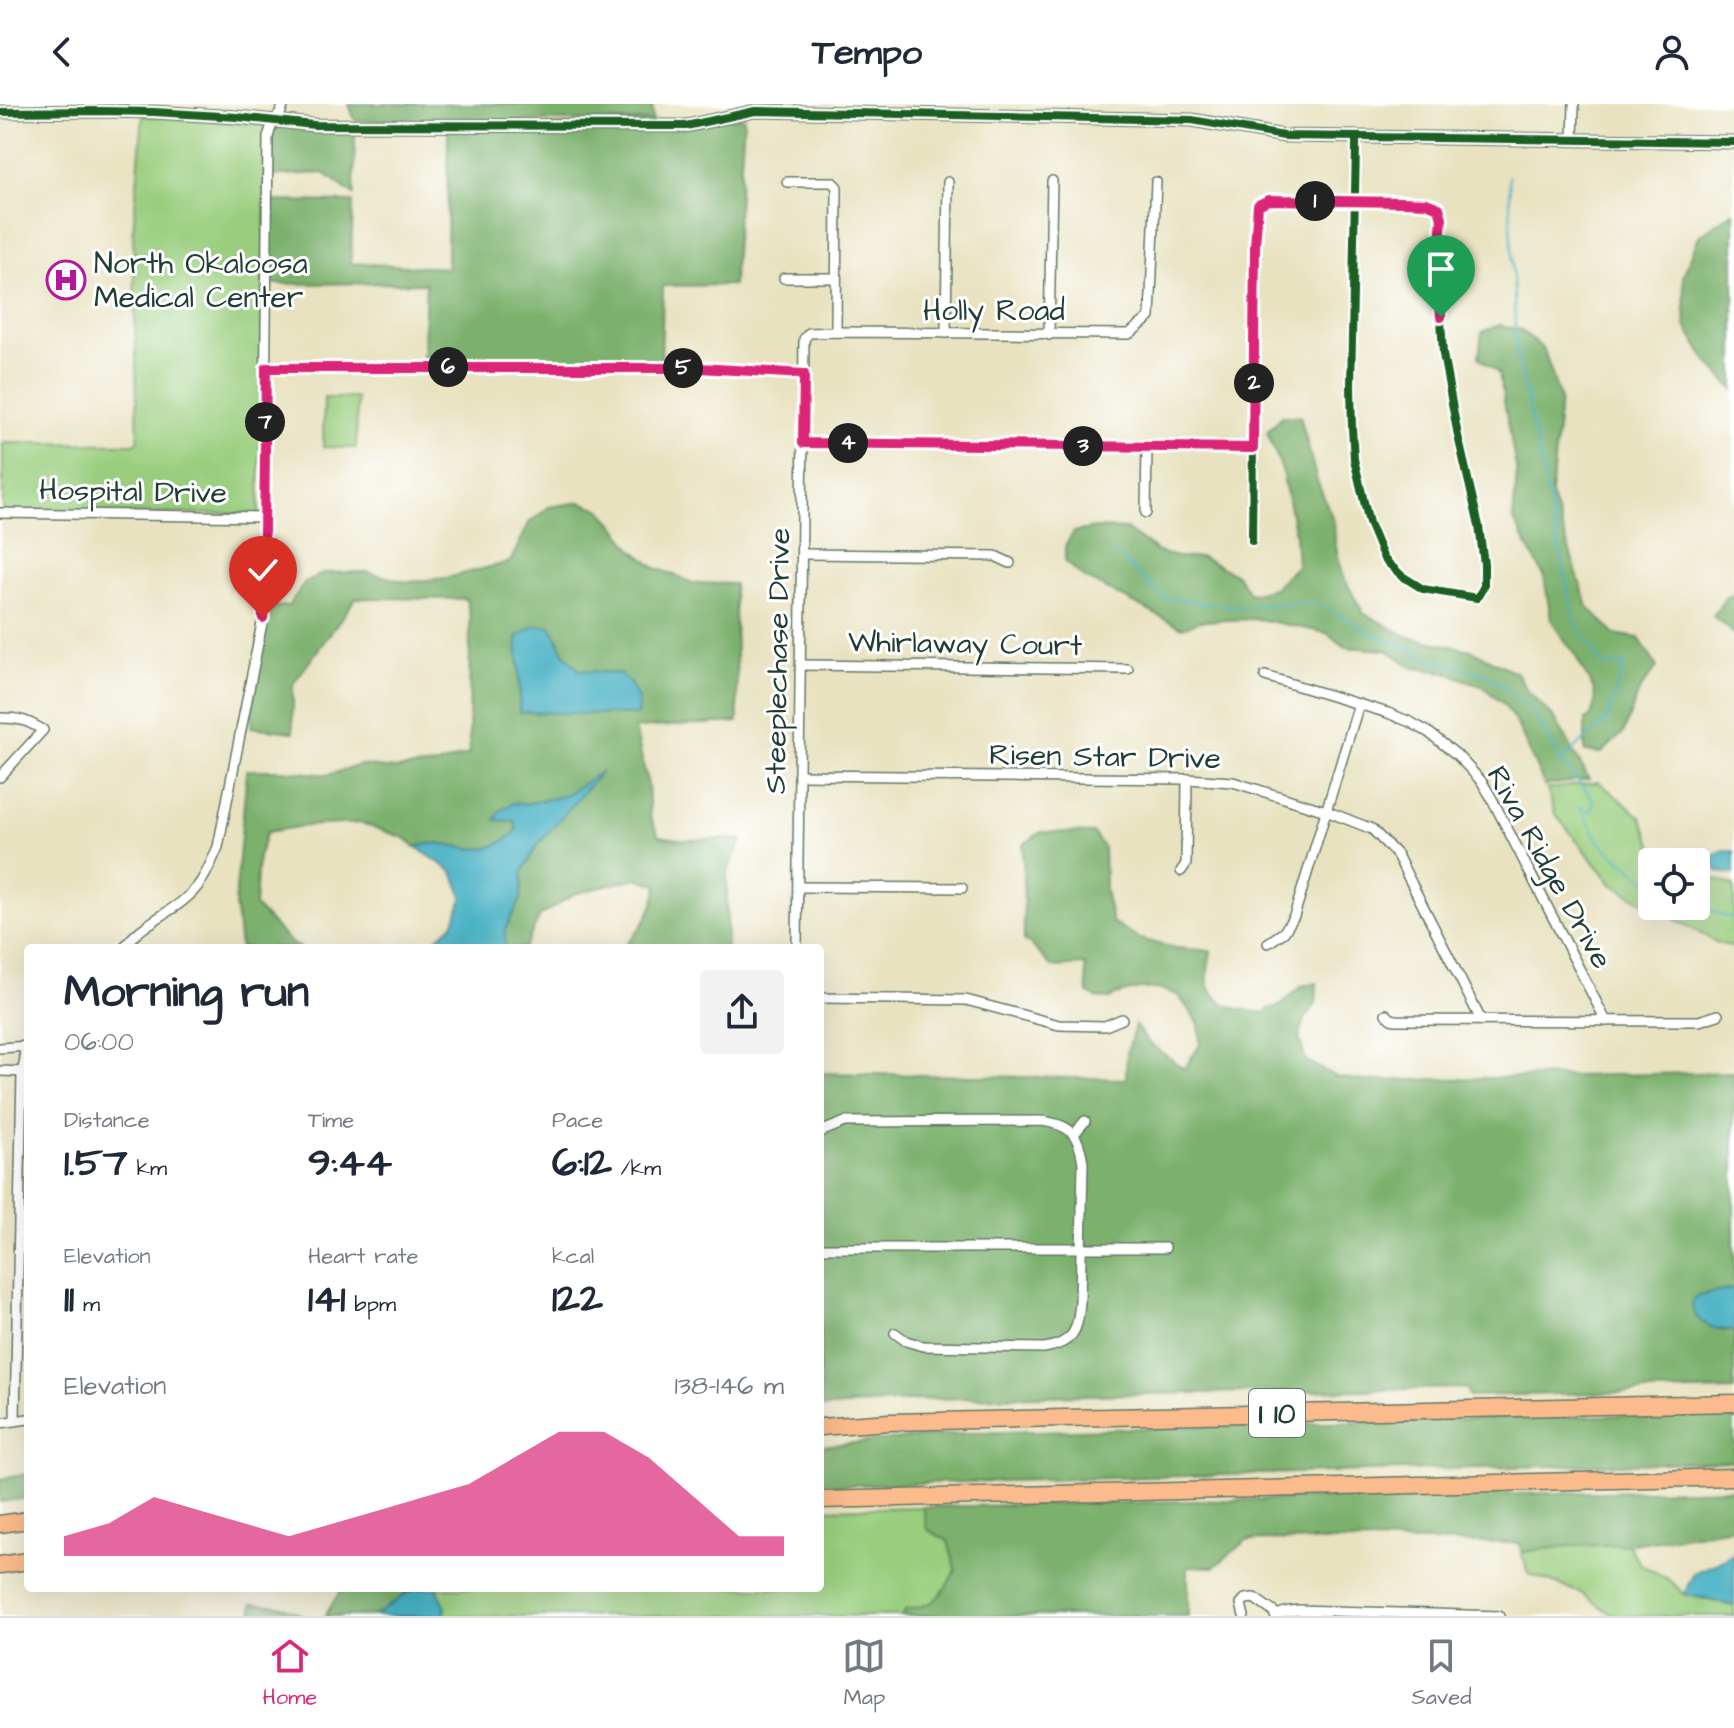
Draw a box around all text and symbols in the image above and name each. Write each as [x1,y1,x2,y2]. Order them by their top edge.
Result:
text: Tempo [812,27,922,78]
icon: back [40,30,84,74]
icon: person [1650,30,1694,74]
pin: 1 [1295,181,1335,221]
text: 1 [1314,185,1316,216]
pin [1407,235,1475,317]
place label: North Okaloosa Medical Center [94,243,308,319]
icon: arrive [1419,247,1463,291]
hospital icon: North Okaloosa Medical Center [45,259,87,301]
street label: Holly Road [923,290,1065,333]
pin: 6 [428,347,468,387]
pin: 5 [663,348,703,388]
text: 6 [441,351,455,382]
text: 5 [675,352,691,383]
pin: 2 [1234,363,1274,403]
text: 2 [1248,367,1260,398]
pin: 7 [245,402,285,442]
text: 7 [258,406,272,437]
pin: 4 [828,423,868,463]
pin: 3 [1063,426,1103,466]
text: 4 [841,427,855,458]
text: 3 [1077,430,1089,461]
street label: Hospital Drive [39,469,227,515]
street label: Steeplechase Drive [755,528,801,794]
pin [229,536,297,618]
icon: check [241,548,285,592]
street label: Whirlaway Court [848,621,1082,668]
street label: Risen Star Drive [989,734,1221,780]
street label: Riva Ridge Drive [1475,758,1622,977]
map controls [1638,848,1710,920]
button: locate [1638,848,1710,920]
text: Morning run [64,963,309,1024]
button: share [700,970,784,1054]
text: 06:00 [64,1024,134,1060]
text: Distance [64,1105,150,1136]
text: Time [308,1105,354,1136]
text: Pace [552,1105,603,1136]
text: 1.57 [64,1136,128,1191]
text: 9:44 [308,1136,392,1191]
text: 6:12 [552,1136,612,1191]
text: km [128,1153,167,1184]
text: /km [612,1153,661,1184]
text: Elevation [64,1241,151,1272]
text: Heart rate [308,1241,418,1272]
text: kcal [552,1241,594,1272]
text: 11 [64,1272,74,1327]
text: 141 [308,1272,345,1327]
text: 122 [552,1272,603,1327]
text: m [74,1289,100,1320]
text: bpm [345,1289,396,1320]
text: Elevation [64,1368,166,1404]
text: 138–146 m [675,1368,784,1404]
road number: I 10 [1249,1389,1305,1437]
tab: Home [263,1634,317,1713]
tab: Map [842,1634,886,1713]
tab: Saved [1412,1634,1471,1713]

